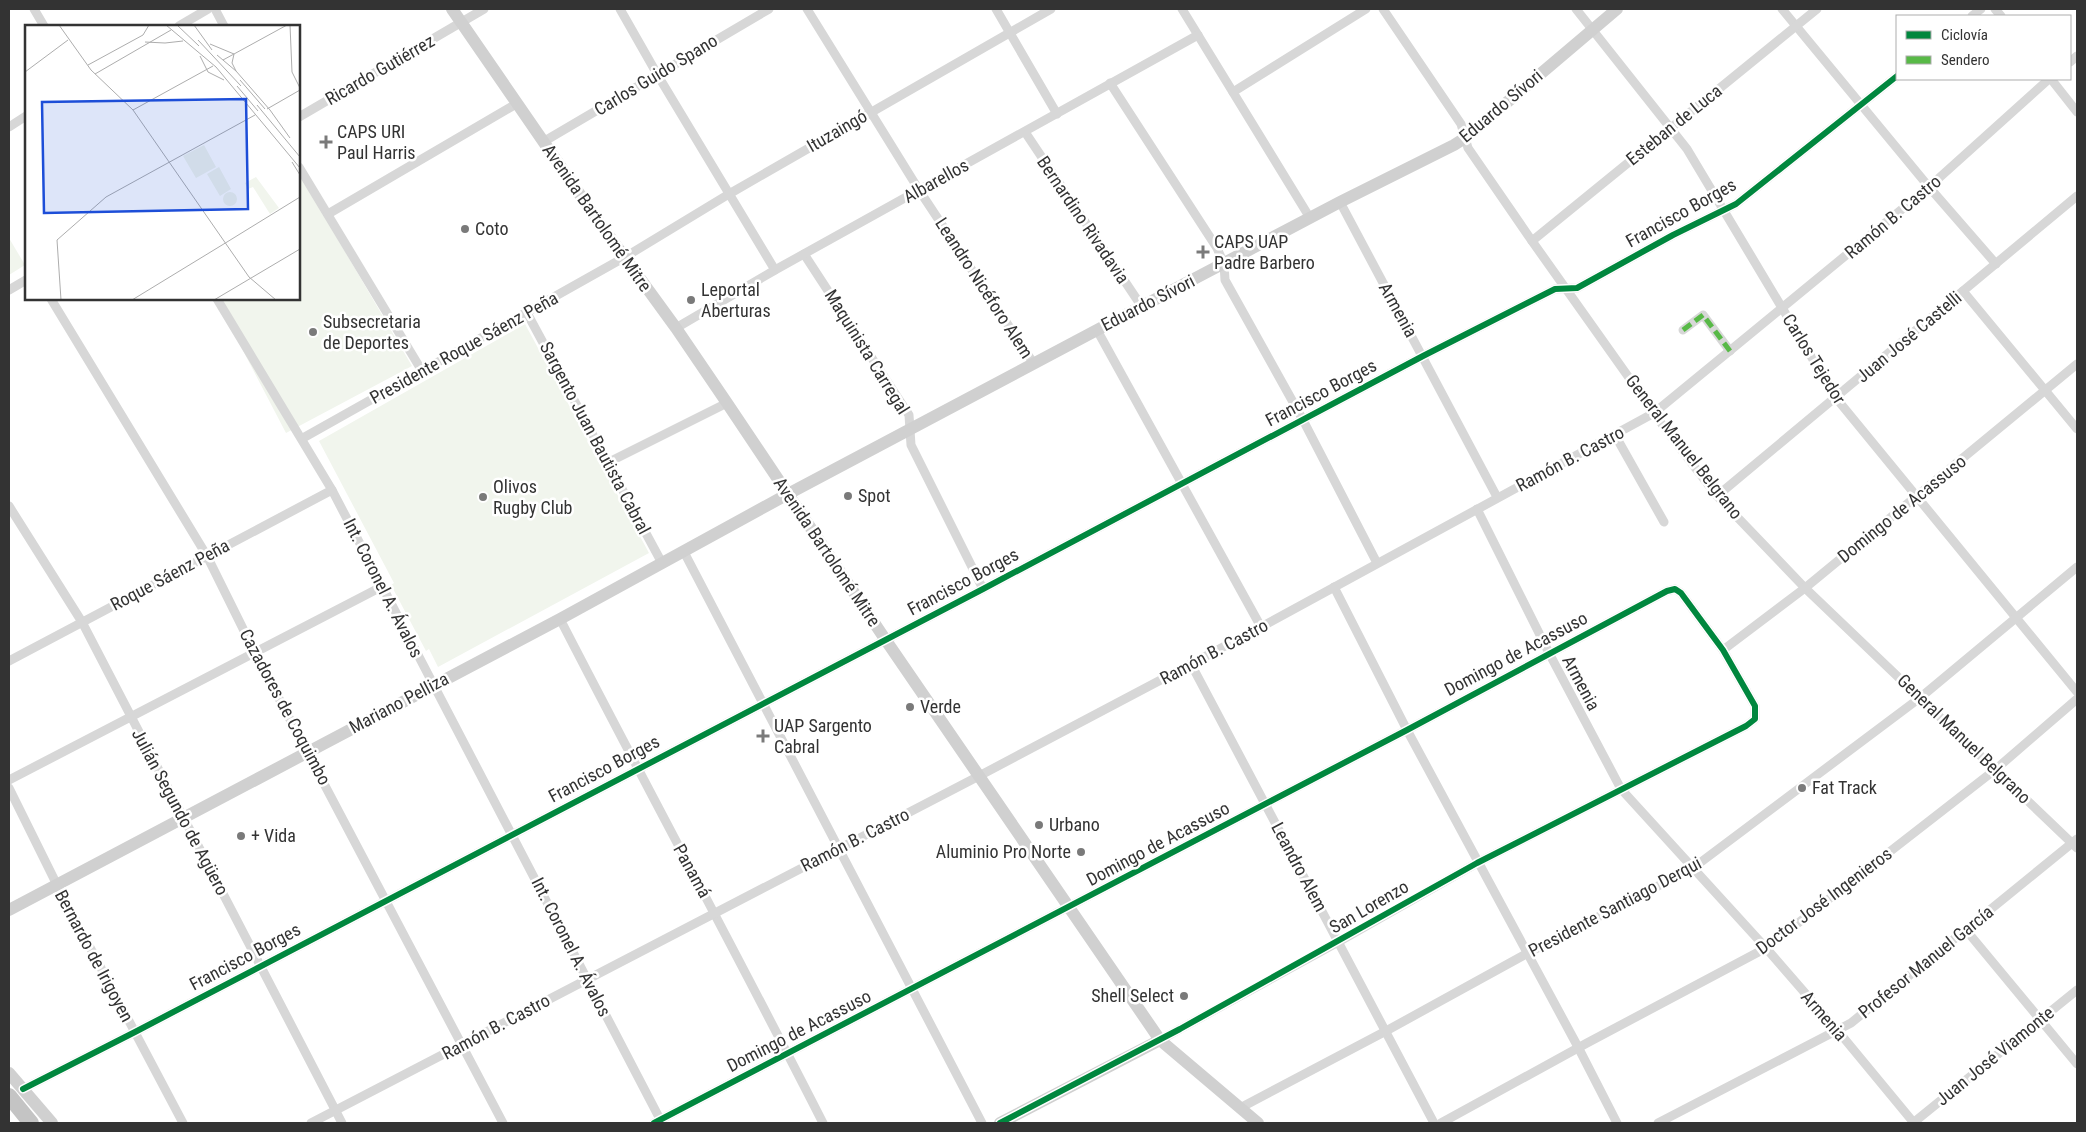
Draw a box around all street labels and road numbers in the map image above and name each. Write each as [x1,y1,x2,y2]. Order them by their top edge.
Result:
street label: Ricardo Gutiérrez [321,30,438,109]
street label: Carlos Guido Spano [590,30,721,120]
street label: Eduardo Sívori [1455,65,1547,147]
street label: Esteban de Luca [1622,80,1726,169]
street label: Ituzaingó [803,105,870,156]
street label: Avenida Bartolomé Mitre [539,140,656,295]
street label: Bernardino Rivadavia [1033,152,1134,287]
street label: Albarellos [899,154,972,207]
street label: Ramón B. Castro [1840,170,1945,263]
street label: Francisco Borges [1622,174,1740,252]
street label: Leandro Nicéforo Alem [931,213,1038,362]
street label: Eduardo Sívori [1097,270,1198,335]
street label: Armenia [1375,279,1422,341]
street label: Maquinista Carregal [821,286,914,418]
street label: Presidente Roque Sáenz Peña [366,287,561,408]
street label: Juan José Castelli [1852,287,1965,387]
street label: Carlos Tejedor [1778,310,1851,408]
street label: Sargento Juan Bautista Cabral [536,338,655,538]
street label: Francisco Borges [1262,354,1380,431]
street label: General Manuel Belgrano [1622,370,1747,523]
street label: Ramón B. Castro [1512,421,1627,496]
street label: Domingo de Acassuso [1833,450,1970,567]
street label: Avenida Bartolomé Mitre [770,473,885,630]
street label: Int. Coronel A. Ávalos [339,515,428,661]
street label: Roque Sáenz Peña [107,534,233,615]
street label: Francisco Borges [904,543,1022,620]
street label: Domingo de Acassuso [1441,607,1591,700]
street label: Ramón B. Castro [1156,614,1271,689]
street label: Cazadores de Coquimbo [235,625,335,788]
street label: Armenia [1558,652,1605,714]
street label: Mariano Pelliza [345,668,452,738]
street label: General Manuel Belgrano [1893,669,2035,808]
street label: Julián Segundo de Agüero [128,725,233,899]
street label: Francisco Borges [545,730,663,807]
street label: Domingo de Acassuso [1083,797,1233,890]
street label: Ramón B. Castro [797,803,913,876]
street label: Leandro Alem [1267,818,1332,915]
street label: Panamá [669,840,716,901]
street label: Doctor José Ingenieros [1752,843,1896,958]
street label: Presidente Santiago Derqui [1525,852,1705,961]
street label: Int. Coronel A. Ávalos [527,874,616,1020]
street label: San Lorenzo [1326,876,1412,938]
street label: Bernardo de Irigoyen [51,886,138,1025]
street label: Profesor Manuel García [1854,901,1997,1022]
street label: Francisco Borges [186,918,304,995]
street label: Domingo de Acassuso [723,985,874,1076]
street label: Armenia [1797,986,1852,1045]
street label: Ramón B. Castro [438,989,553,1064]
street label: Juan José Viamonte [1932,1002,2058,1109]

